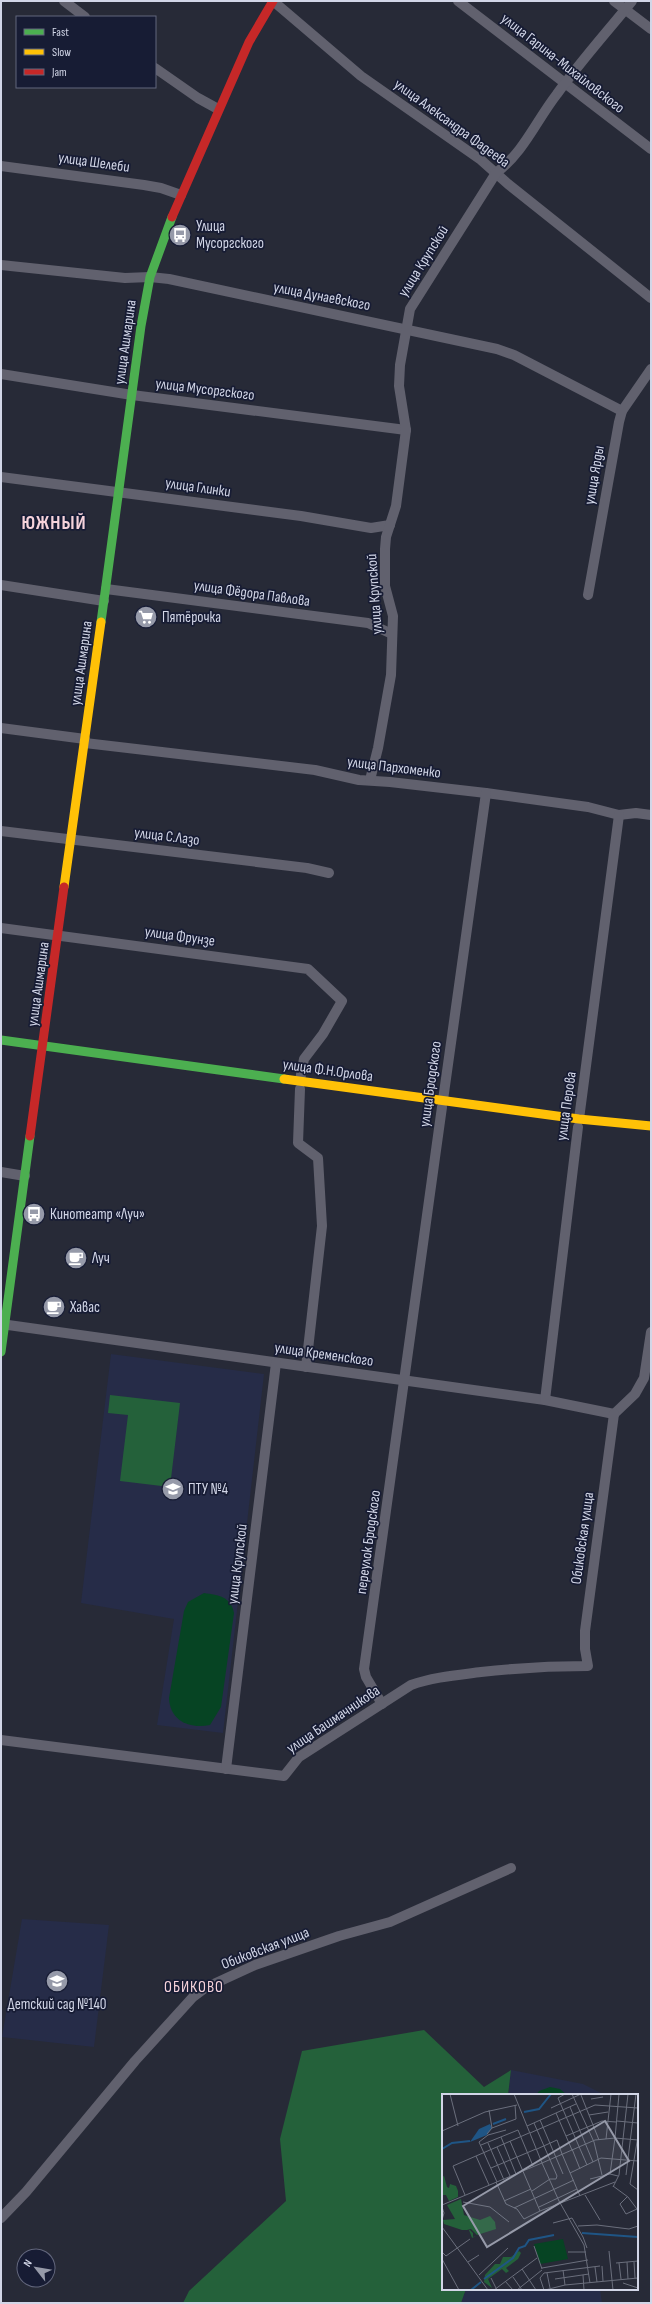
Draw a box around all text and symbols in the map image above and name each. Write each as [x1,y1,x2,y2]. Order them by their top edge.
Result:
street label: улица Гарина-Михайловского [497,9,628,118]
legend [16,16,156,88]
text: Fast [52,25,69,40]
text: Slow [52,45,71,60]
text: Jam [51,65,67,80]
street label: улица Александра Фадеева [390,75,514,172]
street label: улица Шелеби [57,148,131,177]
place label: Улица Мусоргского [196,217,264,253]
bus stop icon: Улица Мусоргского [167,222,193,248]
street label: улица Крупской [394,222,453,300]
street label: улица Дунаевского [272,278,372,315]
street label: улица Ашмарина [110,298,141,386]
street label: улица Мусоргского [154,374,256,405]
street label: улица Ярды [580,444,609,506]
street label: улица Глинки [164,474,232,501]
district label: ЮЖНЫЙ [21,512,87,535]
street label: улица Крупской [362,553,387,635]
street label: улица Фёдора Павлова [193,576,311,611]
supermarket icon: Пятёрочка [133,604,159,630]
place label: Пятёрочка [162,608,221,627]
street label: улица Ашмарина [66,619,97,707]
street label: улица Пархоменко [346,752,442,783]
street label: улица С.Лазо [133,823,201,850]
street label: улица Фрунзе [144,922,216,951]
street label: улица Ашмарина [23,940,54,1028]
street label: улица Бродского [415,1040,446,1128]
street label: улица Ф.Н.Орлова [282,1055,374,1086]
street label: улица Перова [552,1070,581,1142]
bus stop icon: Кинотеатр «Луч» [21,1201,47,1227]
place label: Кинотеатр «Луч» [50,1205,145,1224]
cafe icon: Луч [63,1245,89,1271]
place label: Луч [91,1249,110,1268]
cafe icon: Хавас [41,1294,67,1320]
place label: Хавас [69,1298,100,1317]
street label: улица Кременского [273,1338,375,1371]
school or university icon: ПТУ №4 [160,1476,186,1502]
place label: ПТУ №4 [188,1480,228,1499]
street label: переулок Бродского [352,1489,385,1595]
street label: Обиковская улица [567,1491,598,1585]
street label: улица Крупской [223,1523,252,1605]
street label: улица Башмачникова [283,1681,384,1758]
street label: Обиковская улица [218,1923,312,1974]
school or university icon: Детский сад №140 [44,1968,70,1994]
district label: ОБИКОВО [164,1978,224,1997]
place label: Детский сад №140 [7,1995,107,2014]
inset map [442,2094,638,2290]
north arrow [16,2248,56,2288]
text: N [21,2257,35,2269]

